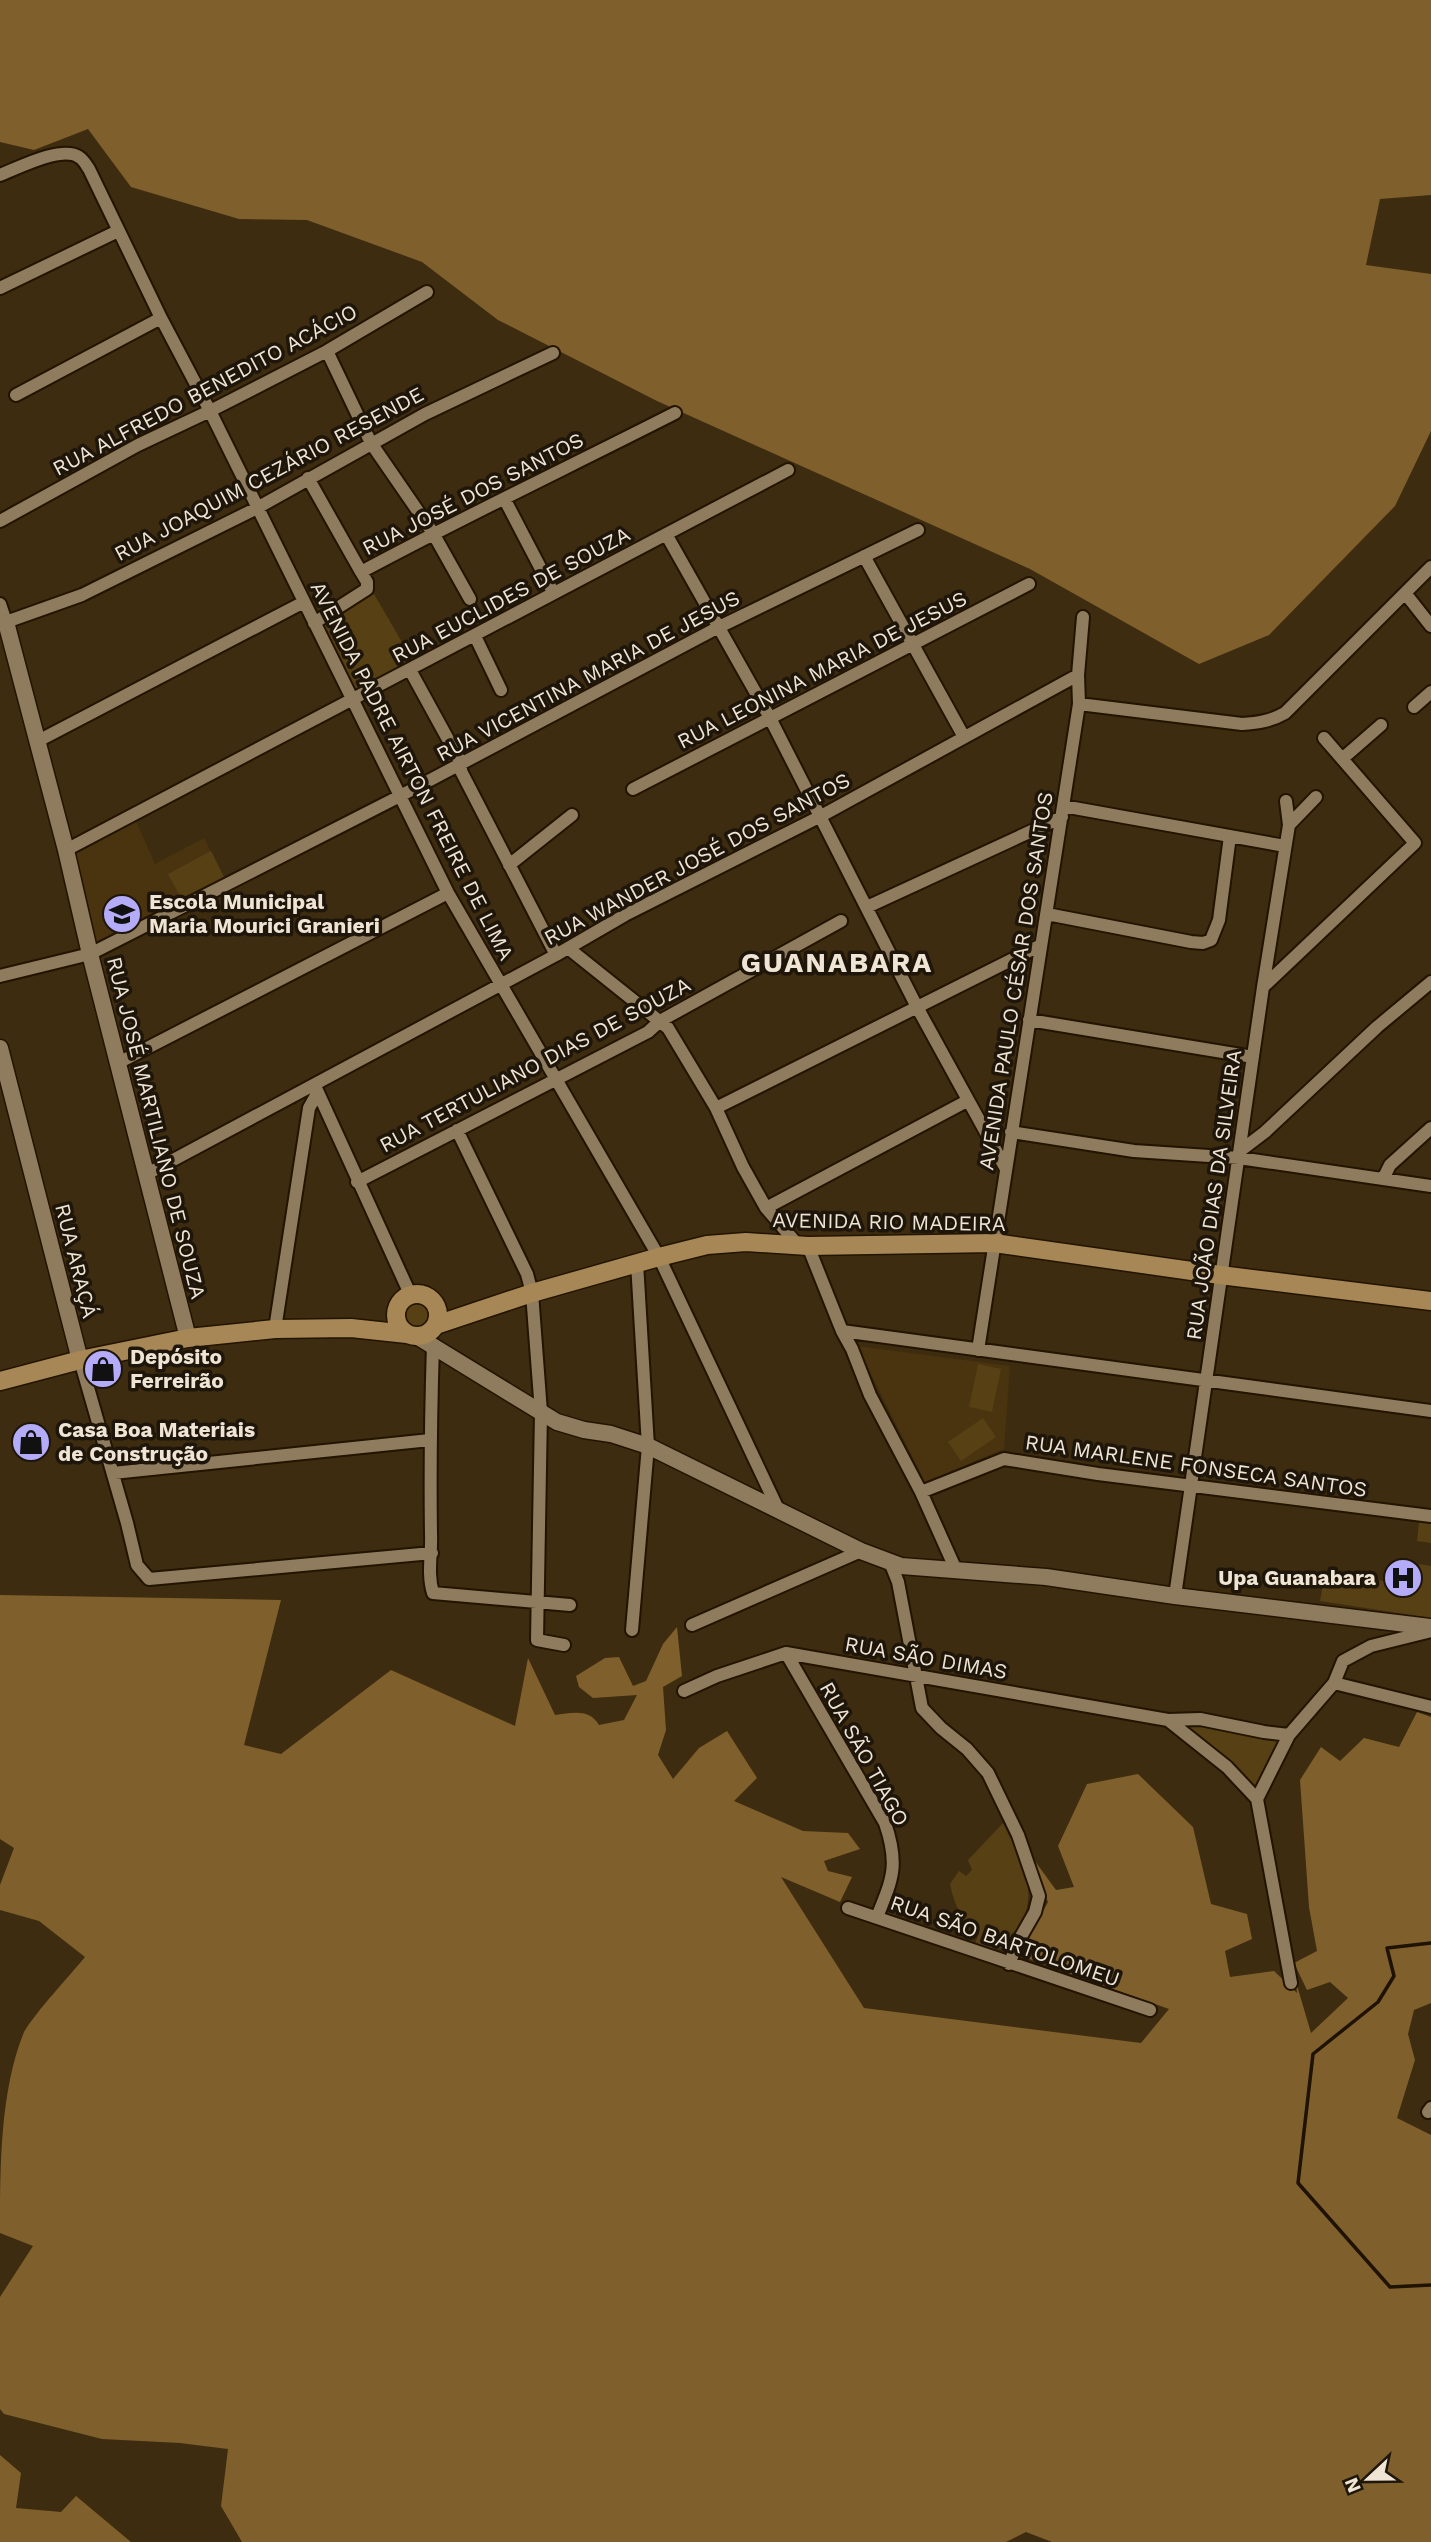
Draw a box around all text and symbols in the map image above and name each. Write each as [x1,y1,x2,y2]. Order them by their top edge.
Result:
street label: RUA ALFREDO BENEDITO ACÁCIO [48,298,361,481]
street label: RUA JOAQUIM CEZÁRIO RESENDE [110,381,428,566]
street label: RUA JOSÉ DOS SANTOS [358,427,588,560]
street label: RUA EUCLIDES DE SOUZA [387,521,634,668]
street label: AVENIDA PADRE AIRTON FREIRE DE LIMA [306,577,519,965]
street label: RUA VICENTINA MARIA DE JESUS [432,585,744,766]
street label: RUA LEONINA MARIA DE JESUS [673,585,971,754]
street label: RUA WANDER JOSÉ DOS SANTOS [540,767,854,950]
street label: AVENIDA PAULO CÉSAR DOS SANTOS [973,790,1058,1172]
place label: Escola Municipal Maria Mourici Granieri [149,889,380,938]
school or university icon: Escola Municipal Maria Mourici Granieri [101,893,143,935]
district label: GUANABARA [741,946,933,979]
street label: RUA JOSÉ MARTILIANO DE SOUZA [102,954,211,1302]
street label: RUA TERTULIANO DIAS DE SOUZA [375,972,695,1157]
street label: RUA JOÃO DIAS DA SILVEIRA [1181,1048,1246,1342]
street label: RUA ARAÇÁ [50,1201,103,1321]
street label: AVENIDA RIO MADEIRA [772,1207,1006,1236]
place label: Depósito Ferreirão [130,1344,224,1393]
shop icon: Depósito Ferreirão [82,1348,124,1390]
place label: Casa Boa Materiais de Construção [58,1417,255,1466]
shop icon: Casa Boa Materiais de Construção [10,1421,52,1463]
street label: RUA MARLENE FONSECA SANTOS [1024,1429,1369,1502]
hospital icon: Upa Guanabara [1382,1557,1424,1599]
place label: Upa Guanabara [1218,1565,1377,1590]
street label: RUA SÃO DIMAS [843,1631,1009,1684]
street label: RUA SÃO TIAGO [815,1677,914,1830]
street label: RUA SÃO BARTOLOMEU [887,1889,1123,1992]
north arrow [1333,2444,1403,2514]
text: N [1339,2474,1366,2496]

